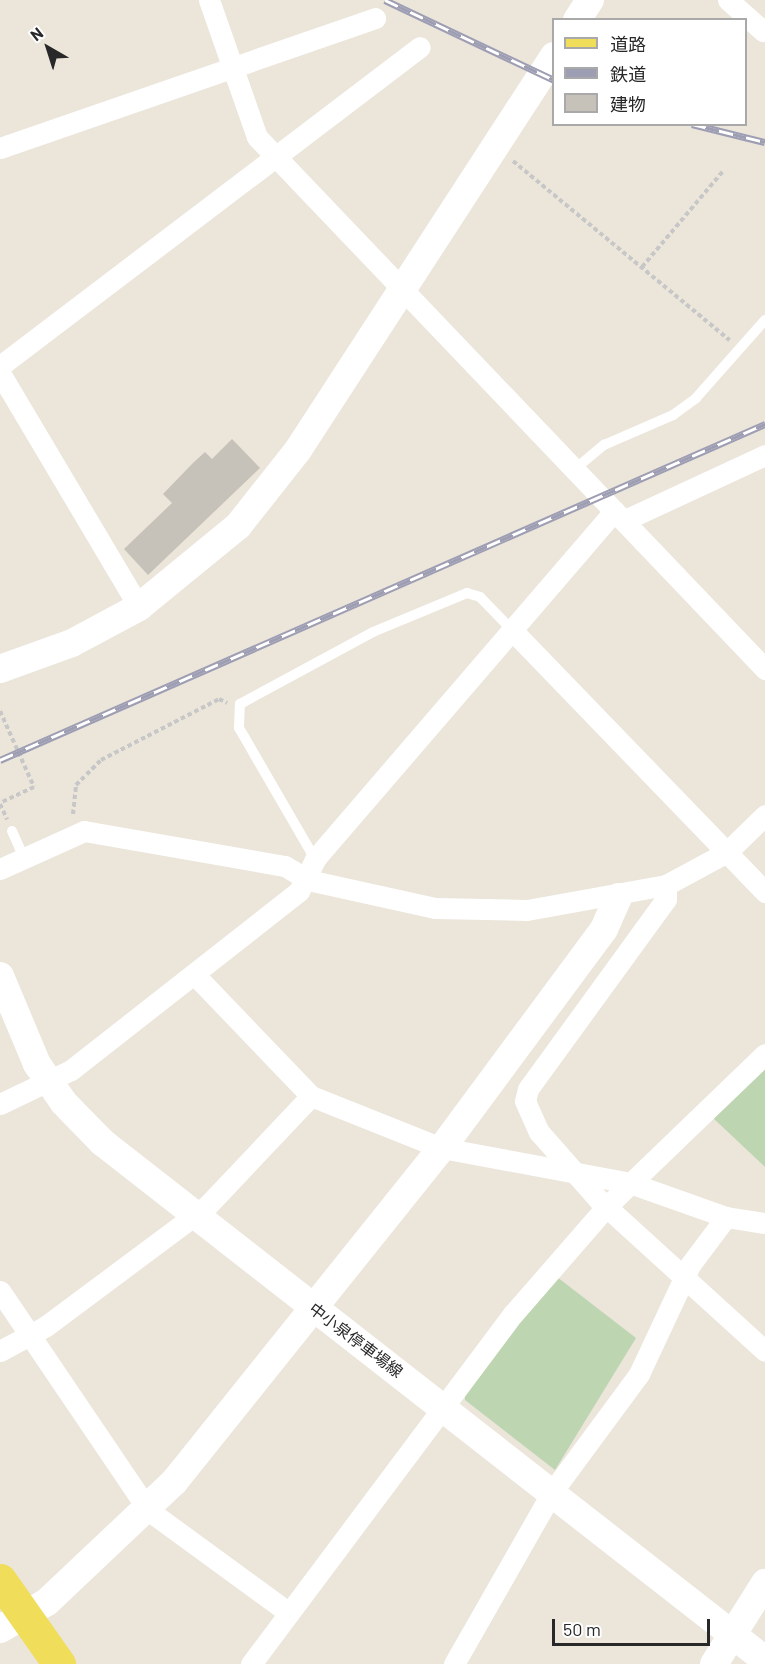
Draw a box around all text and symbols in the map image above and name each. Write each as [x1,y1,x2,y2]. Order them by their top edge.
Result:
north arrow [18,18,78,78]
legend [552,18,747,126]
text: N [26,23,46,44]
text: 道路 [610,33,646,55]
text: 鉄道 [610,63,646,85]
text: 建物 [610,93,646,115]
street label: 中小泉停車場線 [305,1299,407,1381]
scale bar [555,1607,712,1645]
text: 50 m [563,1618,601,1640]

